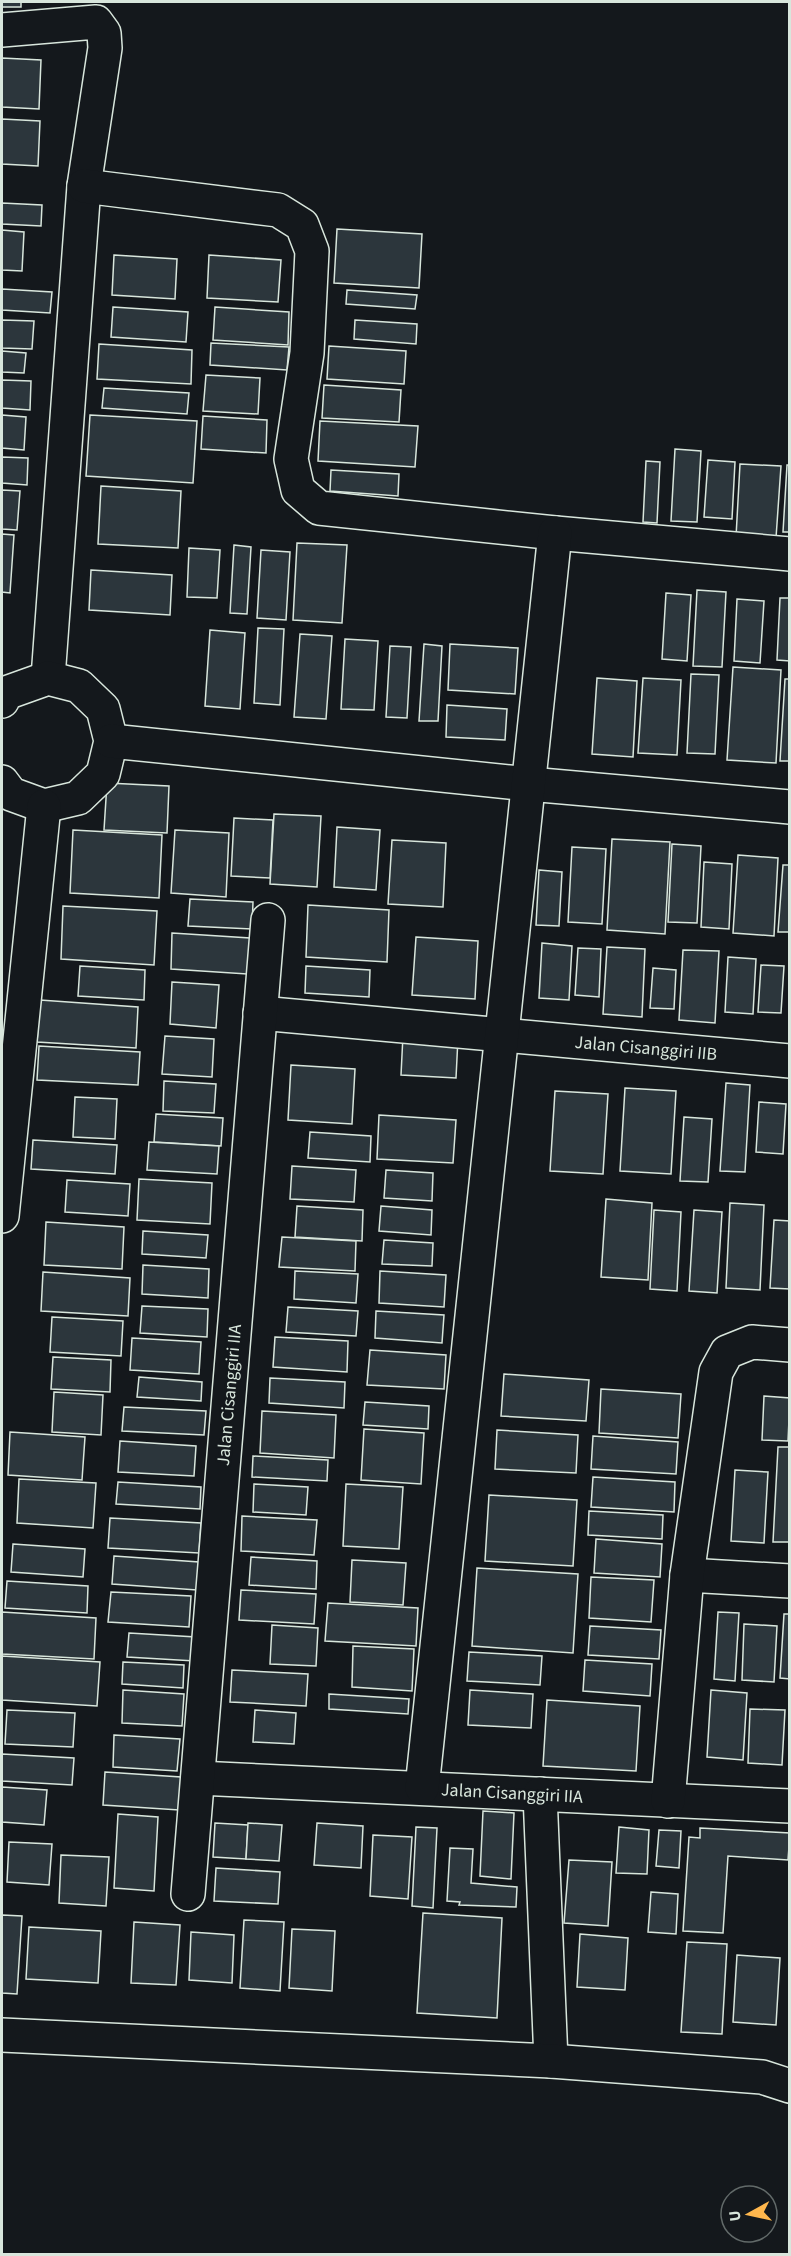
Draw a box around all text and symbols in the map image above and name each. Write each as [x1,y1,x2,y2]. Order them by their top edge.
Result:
street label: Jalan Cisanggiri IIB [574,1030,718,1067]
street label: Jalan Cisanggiri IIA [211,1323,248,1467]
street label: Jalan Cisanggiri IIA [440,1777,584,1810]
north arrow [719,2184,779,2244]
text: U [724,2209,747,2223]

